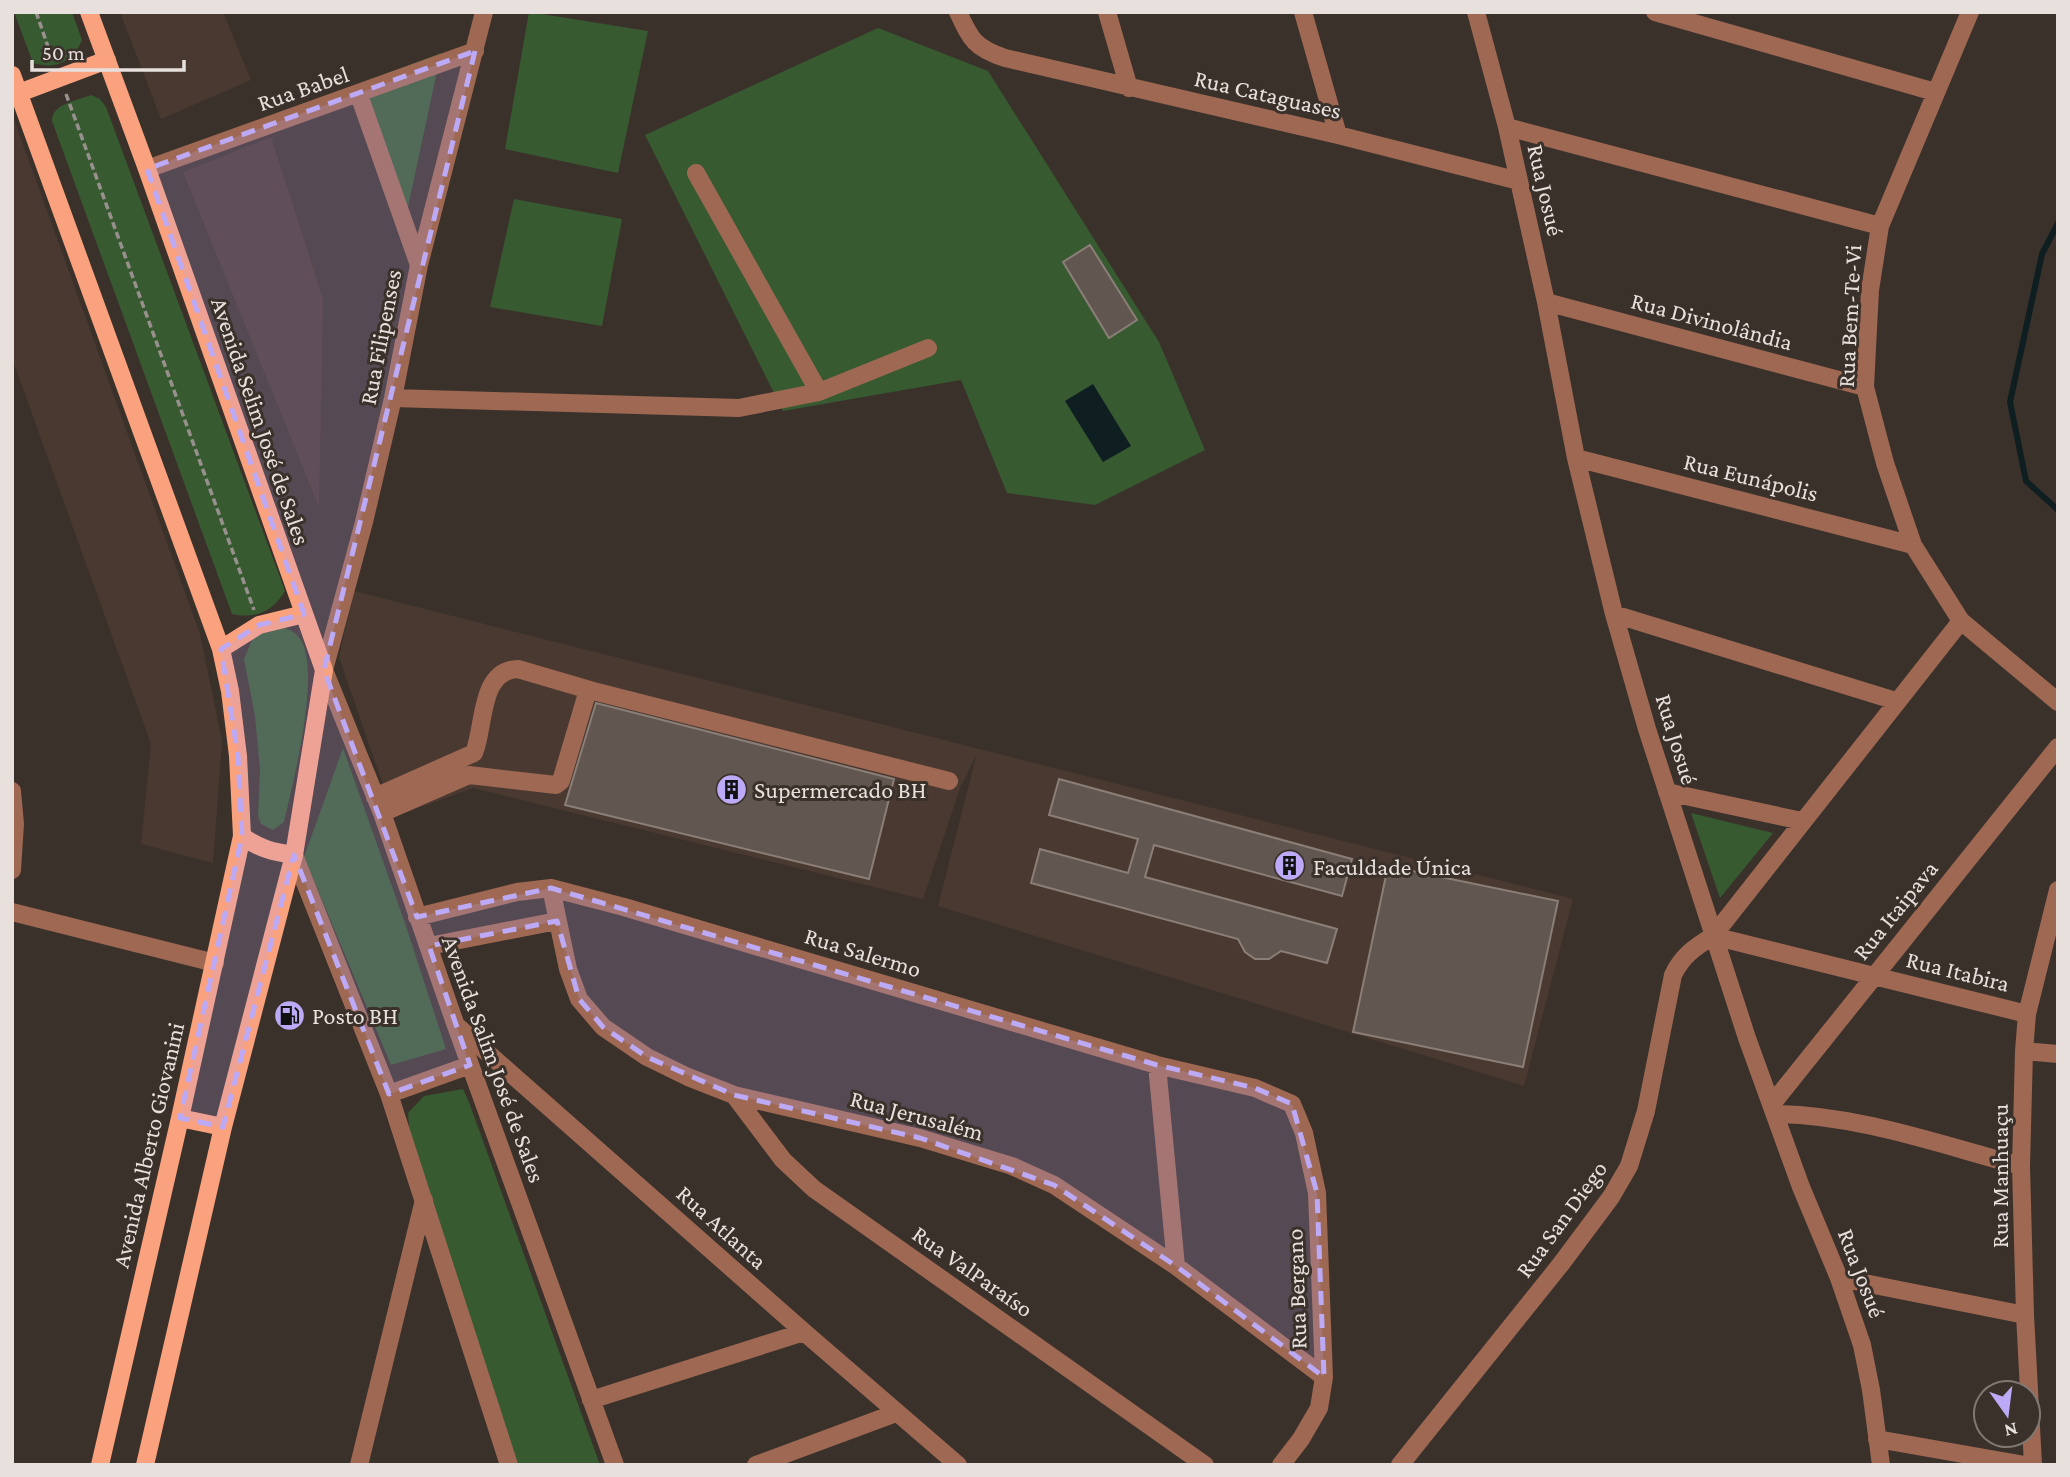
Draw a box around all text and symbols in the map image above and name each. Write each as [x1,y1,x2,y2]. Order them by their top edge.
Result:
scale bar [32,28,184,72]
text: 50 m [42,41,85,65]
street label: Rua Babel [254,60,352,116]
street label: Rua Cataguases [1192,64,1344,124]
street label: Rua Josué [1522,142,1570,238]
street label: Rua Bem-Te-Vi [1832,244,1866,388]
street label: Rua Filipenses [354,267,406,407]
street label: Rua Divinolândia [1628,286,1796,356]
street label: Avenida Selim José de Sales [206,294,316,548]
street label: Rua Eunápolis [1681,447,1821,507]
street label: Rua Josué [1650,691,1704,787]
building icon: Supermercado BH [714,772,748,806]
place label: Supermercado BH [754,776,926,803]
building icon: Faculdade Única [1273,849,1307,883]
place label: Faculdade Única [1313,853,1472,880]
street label: Rua Itaipava [1847,855,1943,965]
street label: Rua Salermo [802,922,924,982]
street label: Avenida Salim José de Sales [437,932,551,1186]
street label: Rua Itabira [1904,945,2012,997]
fuel station icon: Posto BH [272,998,306,1032]
place label: Posto BH [312,1002,398,1029]
street label: Avenida Alberto Giovanini [107,1020,189,1270]
street label: Rua Jerusalém [847,1084,987,1146]
street label: Rua Manhuaçu [1986,1103,2013,1248]
street label: Rua San Diego [1510,1156,1612,1282]
street label: Rua Atlanta [671,1180,773,1274]
street label: Rua ValParaíso [908,1220,1038,1322]
street label: Rua Josué [1833,1225,1891,1321]
street label: Rua Bergano [1280,1228,1312,1350]
north arrow [1972,1379,2042,1449]
text: N [2002,1418,2020,1442]

